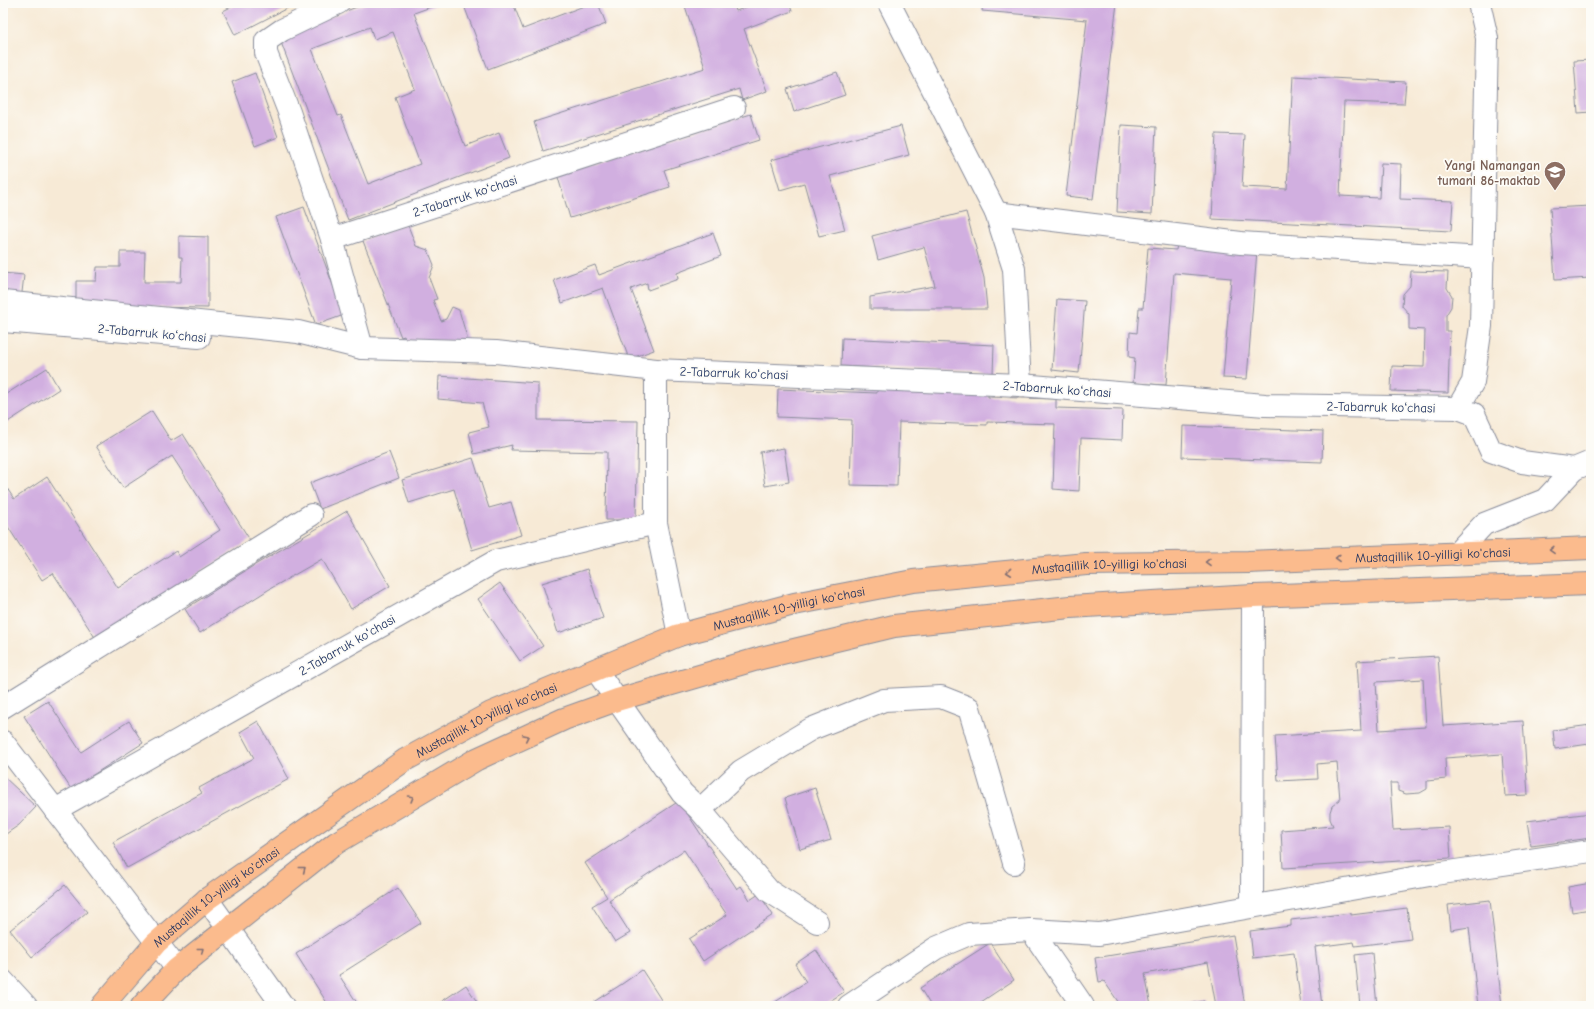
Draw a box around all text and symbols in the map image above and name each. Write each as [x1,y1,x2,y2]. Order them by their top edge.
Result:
place label: Yangi Namangan tumani 86-maktab [1437,158,1540,188]
school or university icon: Yangi Namangan tumani 86-maktab [1542,159,1568,192]
street label: 2-Tabarruk koʻchasi [411,172,519,220]
street label: 2-Tabarruk koʻchasi [97,321,207,345]
street label: 2-Tabarruk koʻchasi [679,364,789,382]
street label: 2-Tabarruk koʻchasi [1002,378,1112,400]
street label: 2-Tabarruk koʻchasi [1326,399,1436,415]
street label: Mustaqillik 10-yilligi ko'chasi [1355,544,1511,565]
one-way arrow [1549,546,1555,554]
one-way arrow [1335,554,1341,562]
street label: Mustaqillik 10-yilligi ko'chasi [1031,555,1187,577]
one-way arrow [1205,558,1211,566]
one-way arrow [1006,567,1012,576]
street label: Mustaqillik 10-yilligi ko'chasi [711,583,866,633]
street label: 2-Tabarruk koʻchasi [296,611,398,679]
street label: Mustaqillik 10-yilligi ko'chasi [413,679,559,760]
one-way arrow [521,734,529,742]
one-way arrow [407,796,414,803]
street label: Mustaqillik 10-yilligi ko'chasi [150,843,282,950]
one-way arrow [298,867,305,874]
one-way arrow [196,948,203,955]

